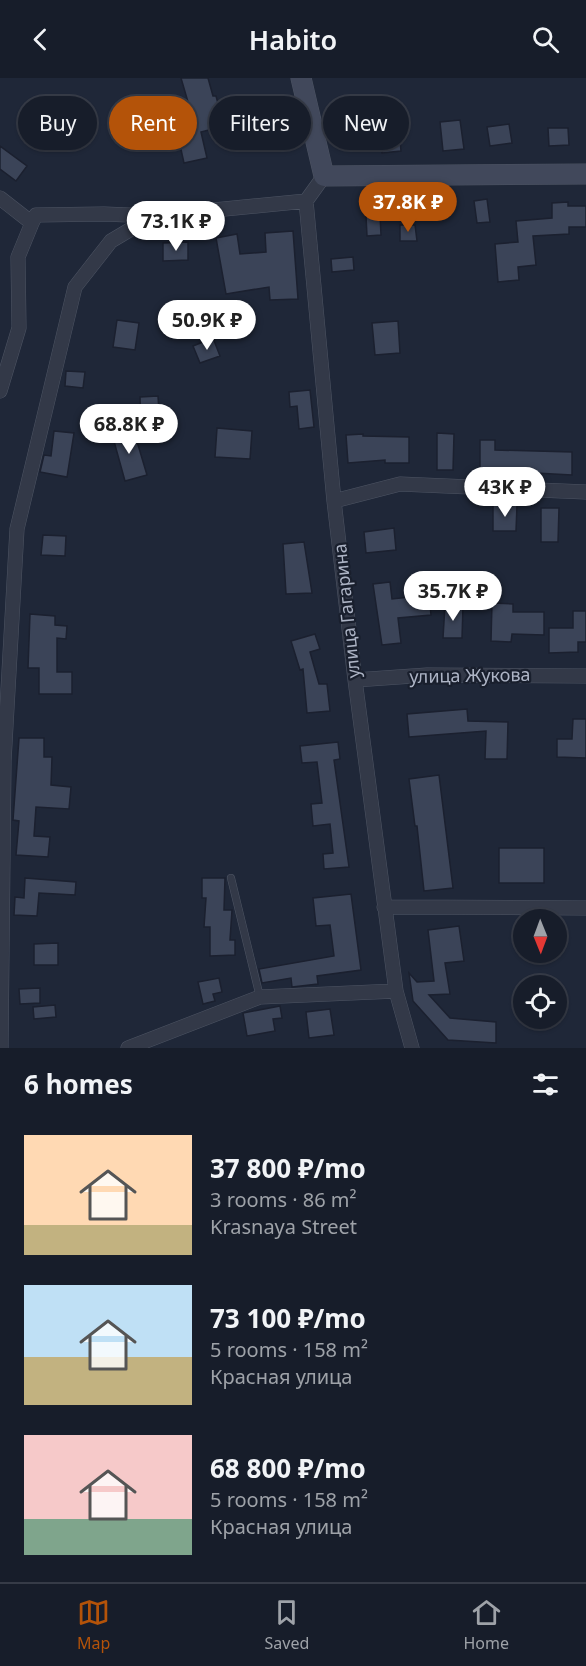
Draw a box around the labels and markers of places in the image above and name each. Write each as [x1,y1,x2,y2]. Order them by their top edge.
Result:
pin: 37.8K ₽ [353,182,463,233]
pin: 73.1K ₽ [121,201,231,252]
pin: 50.9K ₽ [152,300,262,351]
pin: 68.8K ₽ [74,404,184,455]
pin: 43K ₽ [463,467,547,518]
pin: 35.7K ₽ [398,571,508,622]

